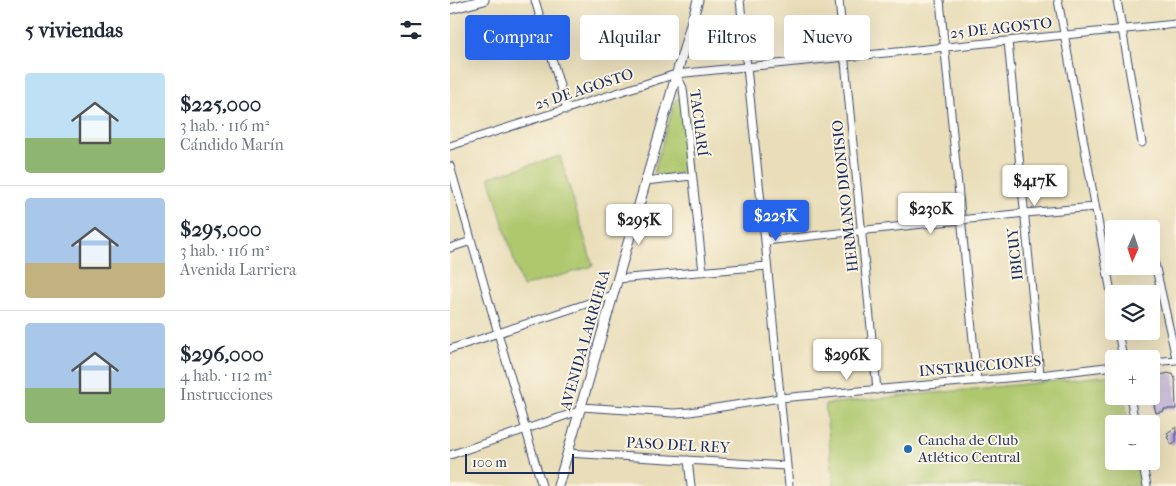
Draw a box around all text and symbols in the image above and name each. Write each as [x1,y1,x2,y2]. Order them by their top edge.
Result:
street label: 25 DE AGOSTO [949,14,1053,42]
chip: Comprar [465,15,570,60]
chip: Alquilar [580,15,679,60]
chip: Filtros [689,15,774,60]
chip: Nuevo [784,15,870,60]
icon: filters [397,16,425,44]
text: 5 viviendas [25,18,123,42]
street label: 25 DE AGOSTO [532,65,636,113]
street label: TACUARÍ [686,88,712,159]
text: $225,000 [180,92,261,116]
icon: home [65,93,125,153]
text: 3 hab. · 116 m² [180,116,269,135]
street label: HERMANO DIONISIO [828,119,862,273]
text: Cándido Marín [180,135,284,154]
pin: $417K [1000,164,1070,207]
text: $417K [1013,171,1057,190]
pin: $230K [896,192,966,235]
text: $230K [909,199,953,218]
pin: $225K [741,200,811,242]
pin: $295K [604,204,674,246]
text: $225K [754,206,798,225]
text: $295K [617,210,661,229]
text: $295,000 [180,217,262,241]
icon: home [65,218,125,278]
north arrow [1105,220,1160,275]
map controls [1105,220,1160,470]
street label: IBICUY [1003,226,1027,281]
text: 3 hab. · 116 m² [180,241,269,260]
text: Avenida Larriera [180,260,297,279]
street label: AVENIDA LARRIERA [556,267,614,413]
button: layers [1105,285,1160,340]
pin: $296K [812,338,882,381]
text: $296,000 [180,342,264,366]
icon: home [65,343,125,403]
text: $296K [824,345,870,364]
button: + [1105,350,1160,405]
street label: INSTRUCCIONES [918,352,1042,380]
text: 4 hab. · 112 m² [180,366,272,385]
text: Instrucciones [180,385,273,404]
button: − [1105,415,1160,470]
place label: Cancha de Club Atlético Central [917,431,1020,466]
street label: PASO DEL REY [626,433,731,457]
marker: Cancha de Club Atlético Central [902,443,914,455]
scale bar [465,451,574,474]
text: 100 m [472,454,507,471]

